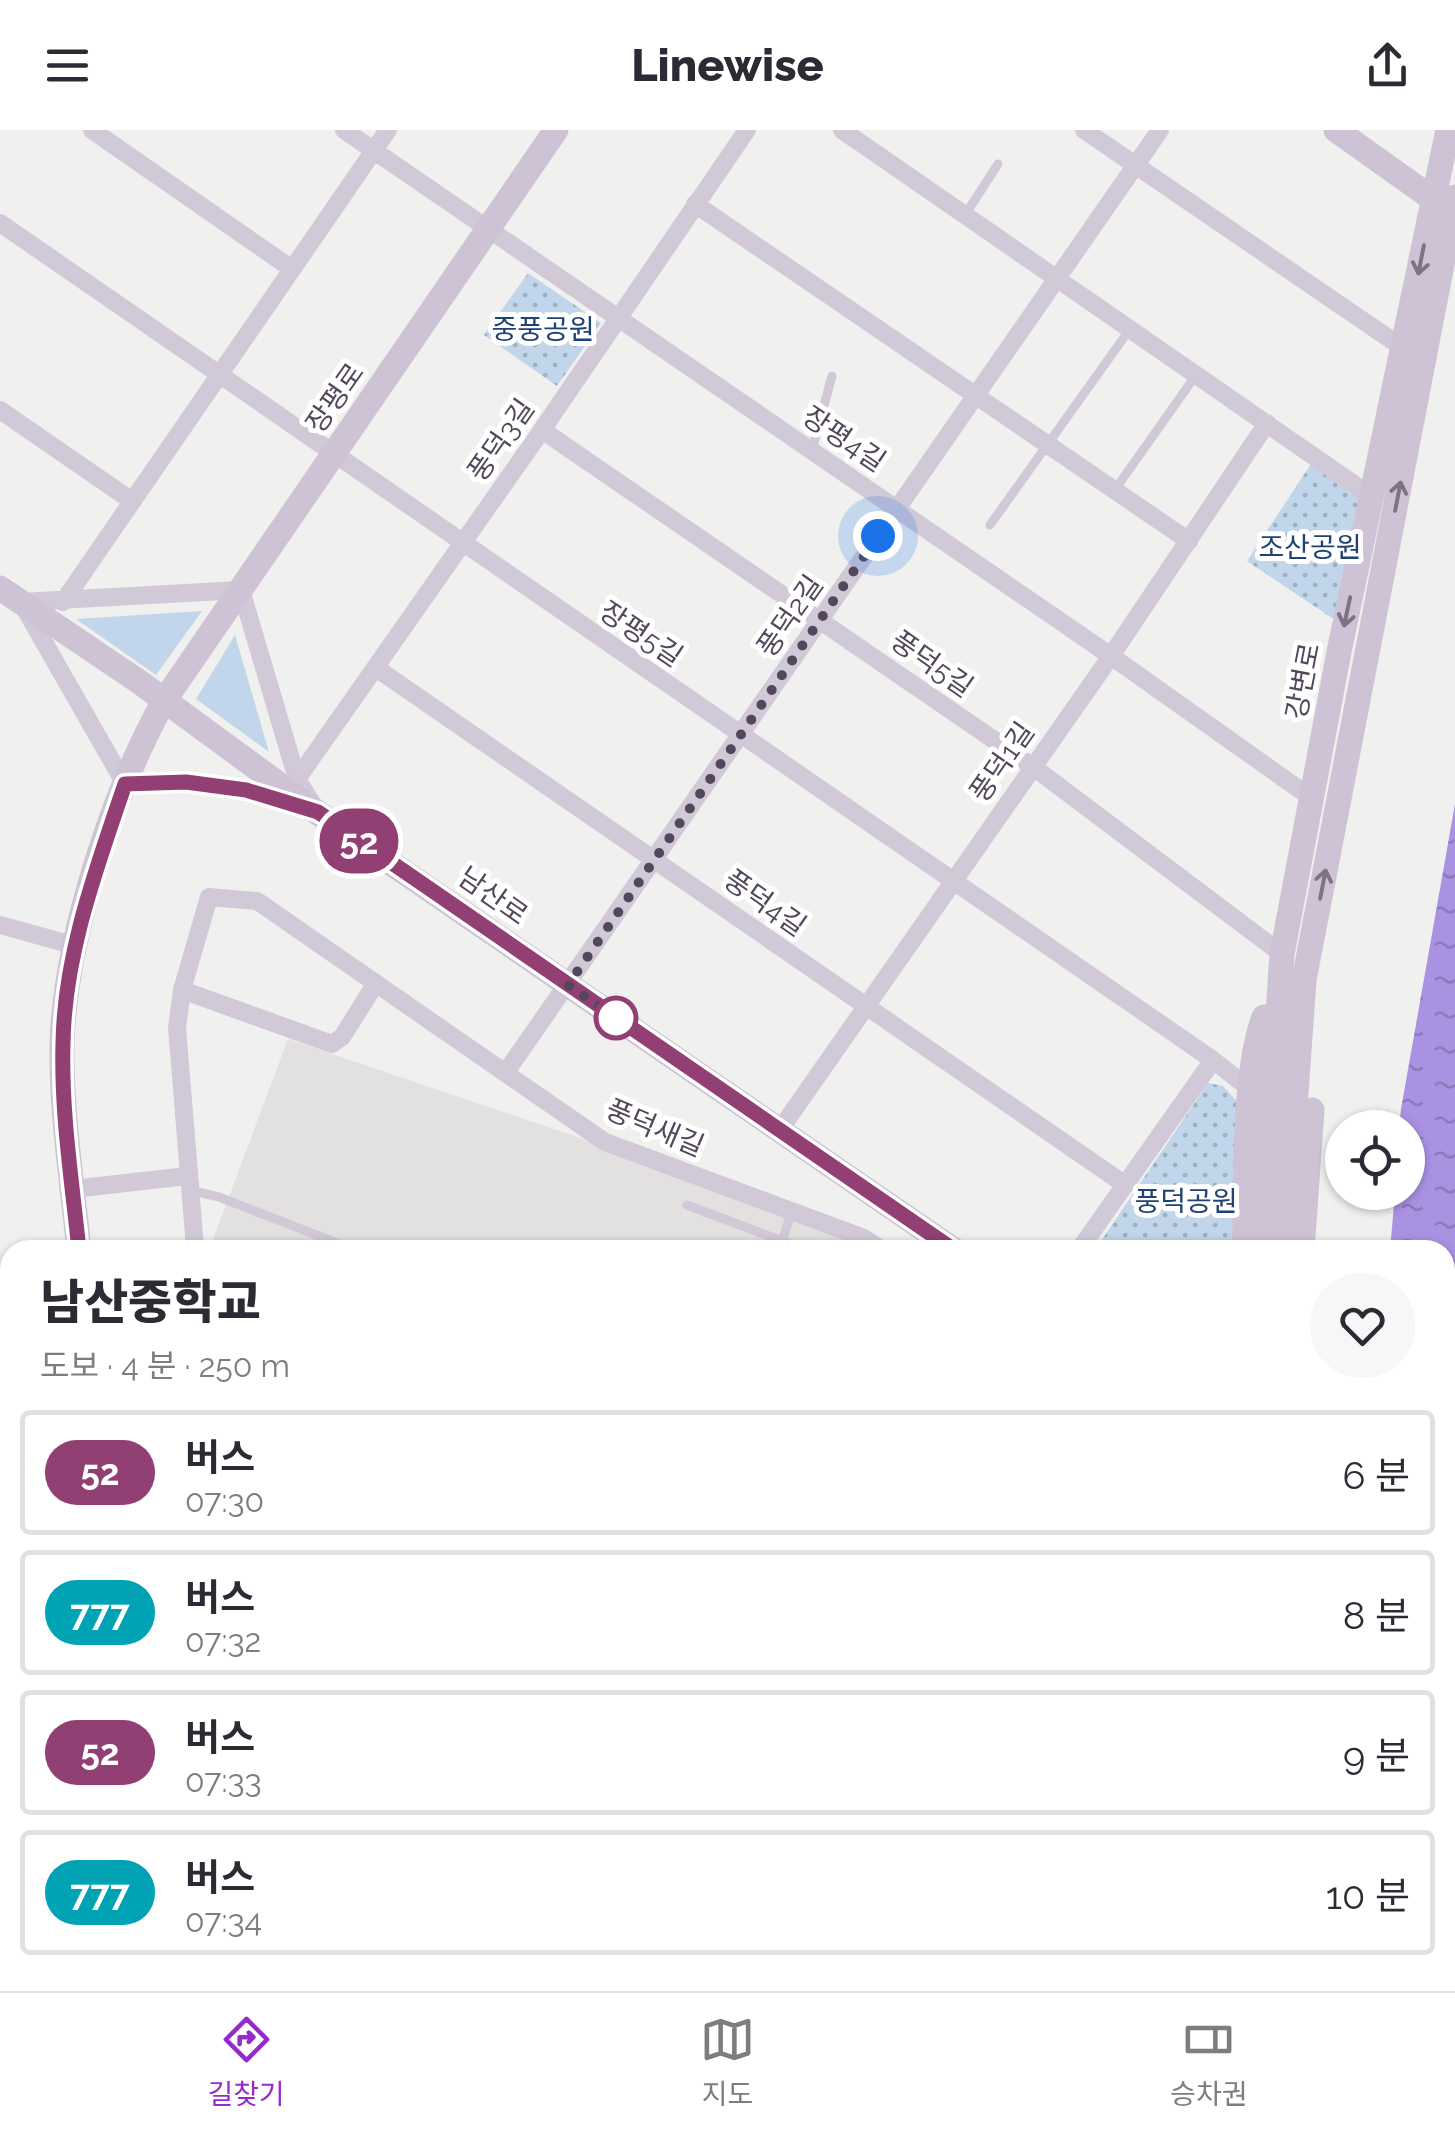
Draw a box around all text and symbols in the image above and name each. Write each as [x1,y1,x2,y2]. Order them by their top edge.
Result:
icon: menu [40,38,95,93]
icon: share [1360,38,1415,93]
text: Linewise [631,39,824,92]
one-way arrow [1410,243,1429,275]
park label: 중풍공원 [491,313,595,346]
street label: 장평로 [299,357,371,439]
street label: 풍덕3길 [461,393,541,487]
street label: 장평4길 [796,399,892,479]
one-way arrow [1389,481,1408,513]
your location [853,511,903,561]
park label: 조산공원 [1258,531,1362,564]
street label: 풍덕2길 [750,569,830,663]
street label: 장평5길 [593,594,689,674]
one-way arrow [1337,595,1356,627]
street label: 풍덕5길 [885,624,979,704]
street label: 강변로 [1279,640,1327,722]
street label: 풍덕1길 [963,716,1041,808]
line badge: 52 [314,808,404,874]
text: 52 [339,821,379,862]
street label: 남산로 [452,860,534,932]
street label: 풍덕4길 [718,863,812,943]
one-way arrow [1314,869,1333,901]
unlabelled marker [595,997,637,1039]
street label: 풍덕새길 [601,1093,709,1163]
map controls [1325,1110,1425,1210]
button: locate [1325,1110,1425,1210]
park label: 풍덕공원 [1134,1185,1238,1218]
button: heart [1310,1273,1415,1378]
text: 남산중학교 [40,1274,261,1330]
text: 도보 · 4 분 · 250 m [40,1347,290,1384]
text: 버스 [185,1435,255,1480]
text: 52 [80,1452,120,1493]
text: 6 분 [1342,1453,1410,1498]
text: 07:30 [185,1482,264,1519]
text: 버스 [185,1575,255,1620]
text: 777 [70,1592,130,1633]
text: 8 분 [1343,1593,1410,1638]
text: 07:32 [185,1622,261,1659]
text: 버스 [185,1715,255,1760]
text: 52 [80,1732,120,1773]
text: 9 분 [1343,1733,1410,1778]
text: 07:33 [185,1762,262,1799]
text: 버스 [185,1855,255,1900]
text: 777 [70,1872,130,1913]
text: 10 분 [1326,1873,1410,1918]
text: 07:34 [185,1902,262,1939]
tab: 길찾기 [208,2012,285,2112]
tab: 지도 [700,2012,755,2112]
tab: 승차권 [1170,2012,1247,2112]

